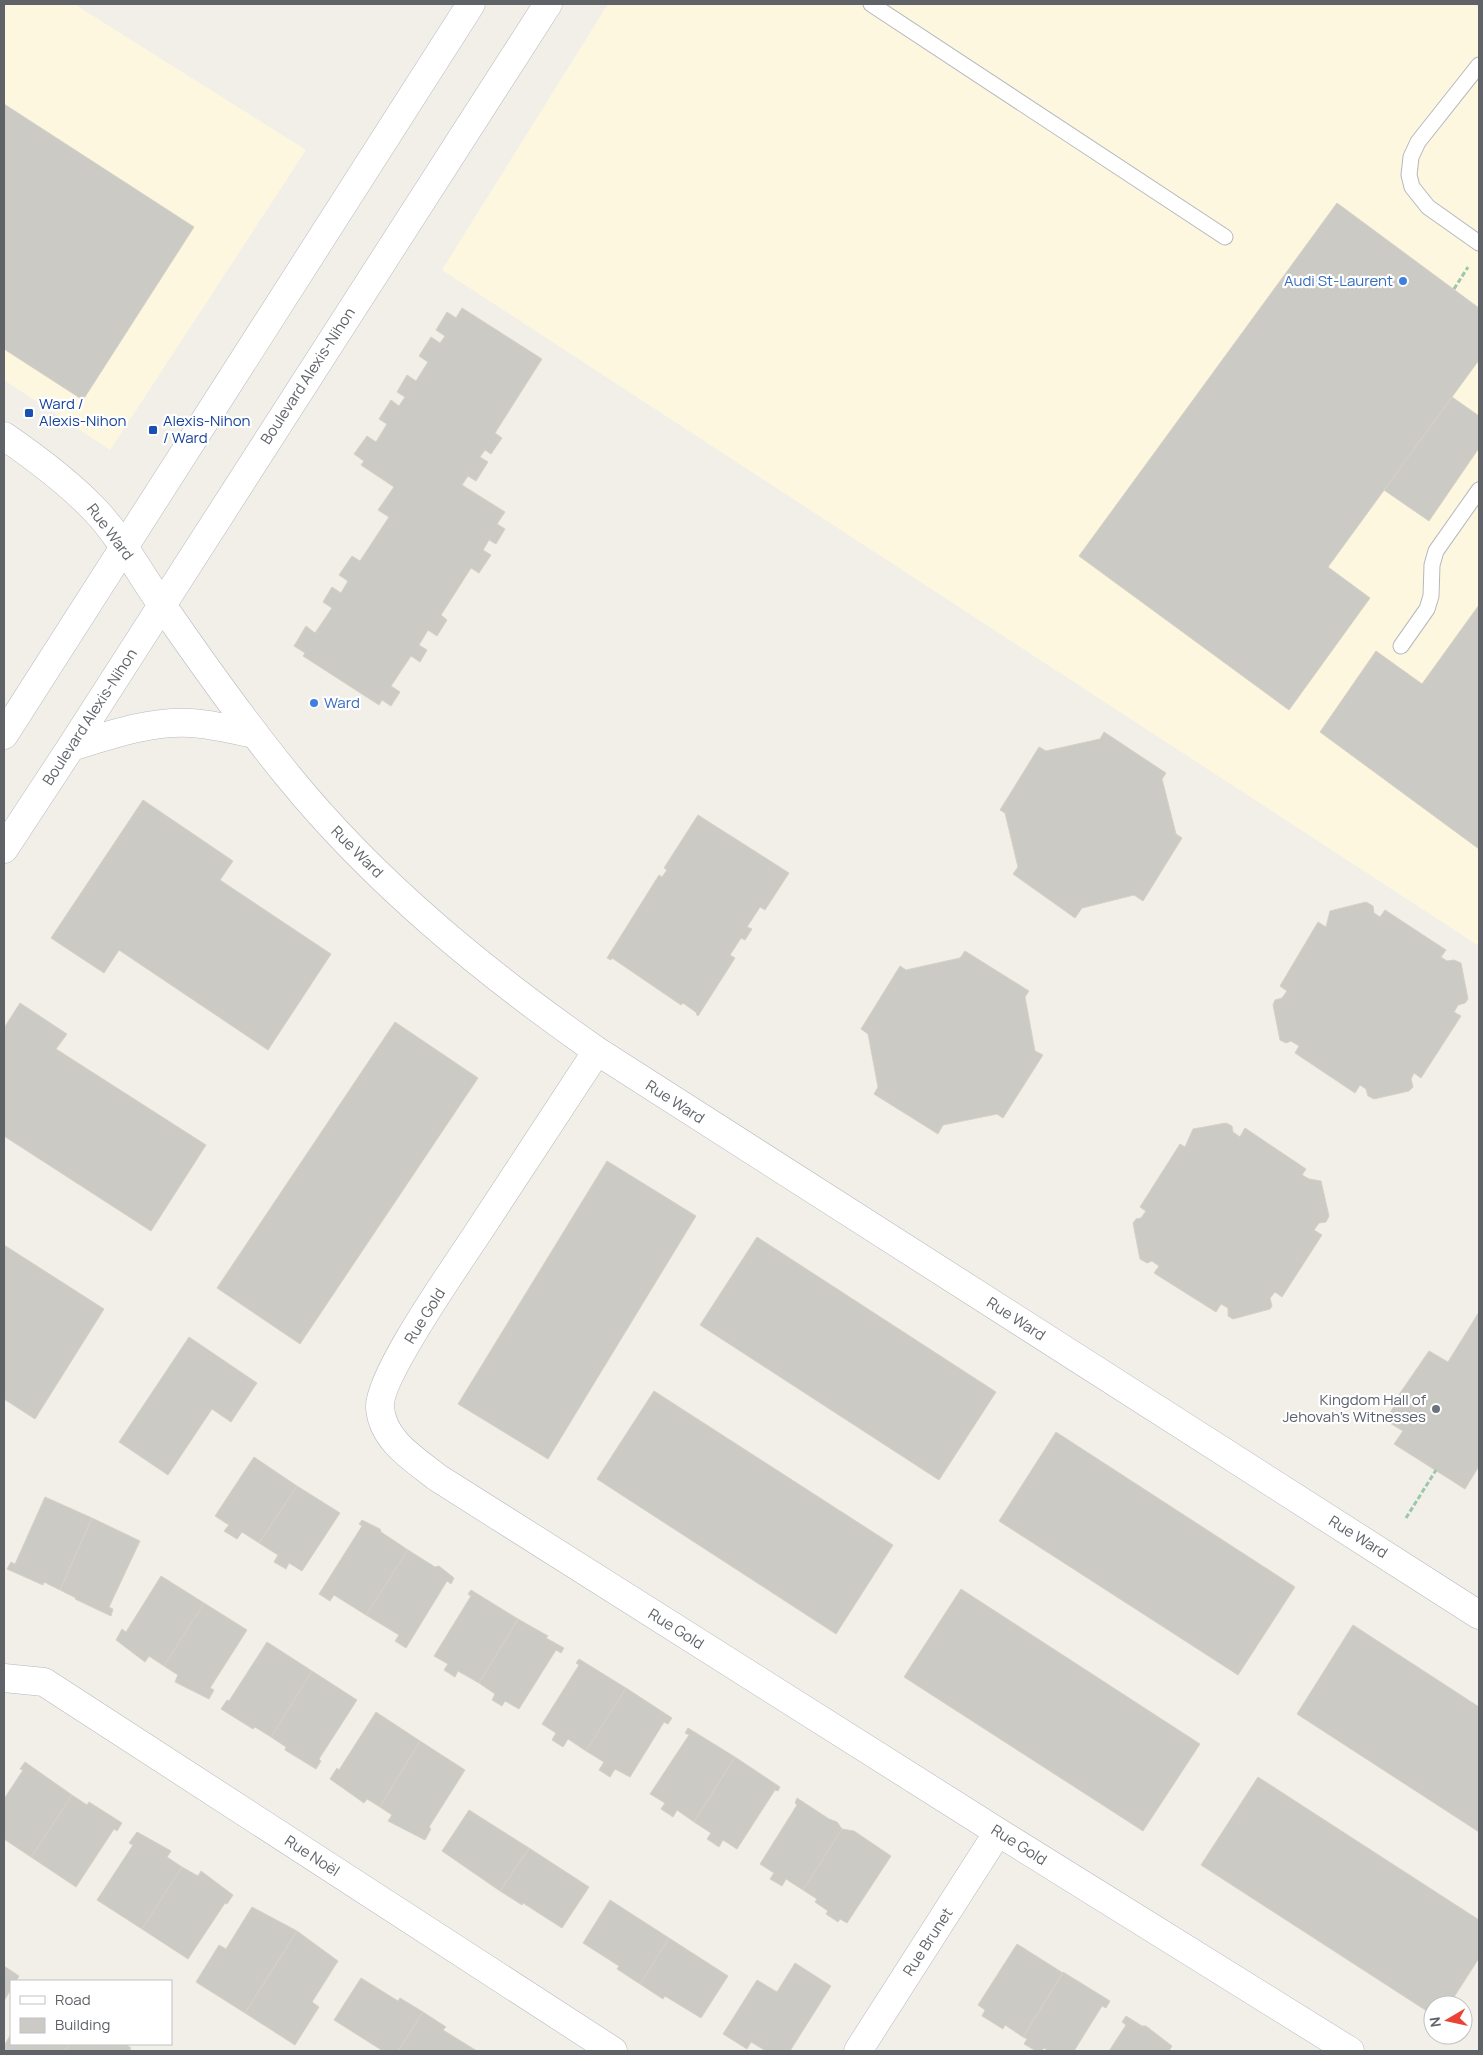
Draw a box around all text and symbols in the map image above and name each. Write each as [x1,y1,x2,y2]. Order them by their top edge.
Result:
place label: Audi St-Laurent [1284,270,1393,291]
marker: Audi St-Laurent [1397,275,1409,287]
street label: Boulevard Alexis-Nihon [255,303,360,448]
place label: Ward / Alexis-Nihon [39,393,127,431]
marker: Ward / Alexis-Nihon [23,407,35,419]
place label: Alexis-Nihon / Ward [163,410,251,448]
marker: Alexis-Nihon / Ward [147,424,159,436]
street label: Rue Ward [82,499,139,564]
street label: Boulevard Alexis-Nihon [37,644,142,789]
place label: Ward [324,692,360,713]
marker: Ward [308,697,320,709]
street label: Rue Ward [327,821,388,882]
street label: Rue Ward [642,1075,709,1128]
street label: Rue Gold [399,1284,450,1348]
street label: Rue Ward [983,1292,1050,1345]
place label: Kingdom Hall of Jehovah's Witnesses [1282,1389,1427,1427]
marker: Kingdom Hall of Jehovah's Witnesses [1430,1403,1442,1415]
street label: Rue Ward [1325,1510,1392,1563]
street label: Rue Gold [644,1603,708,1654]
street label: Rue Gold [987,1819,1051,1870]
street label: Rue Noël [281,1830,344,1881]
street label: Rue Brunet [898,1904,957,1980]
legend [10,1980,172,2045]
text: Road [55,1989,91,2010]
north arrow [1423,1995,1473,2045]
text: Building [55,2014,110,2035]
text: N [1424,2016,1445,2029]

